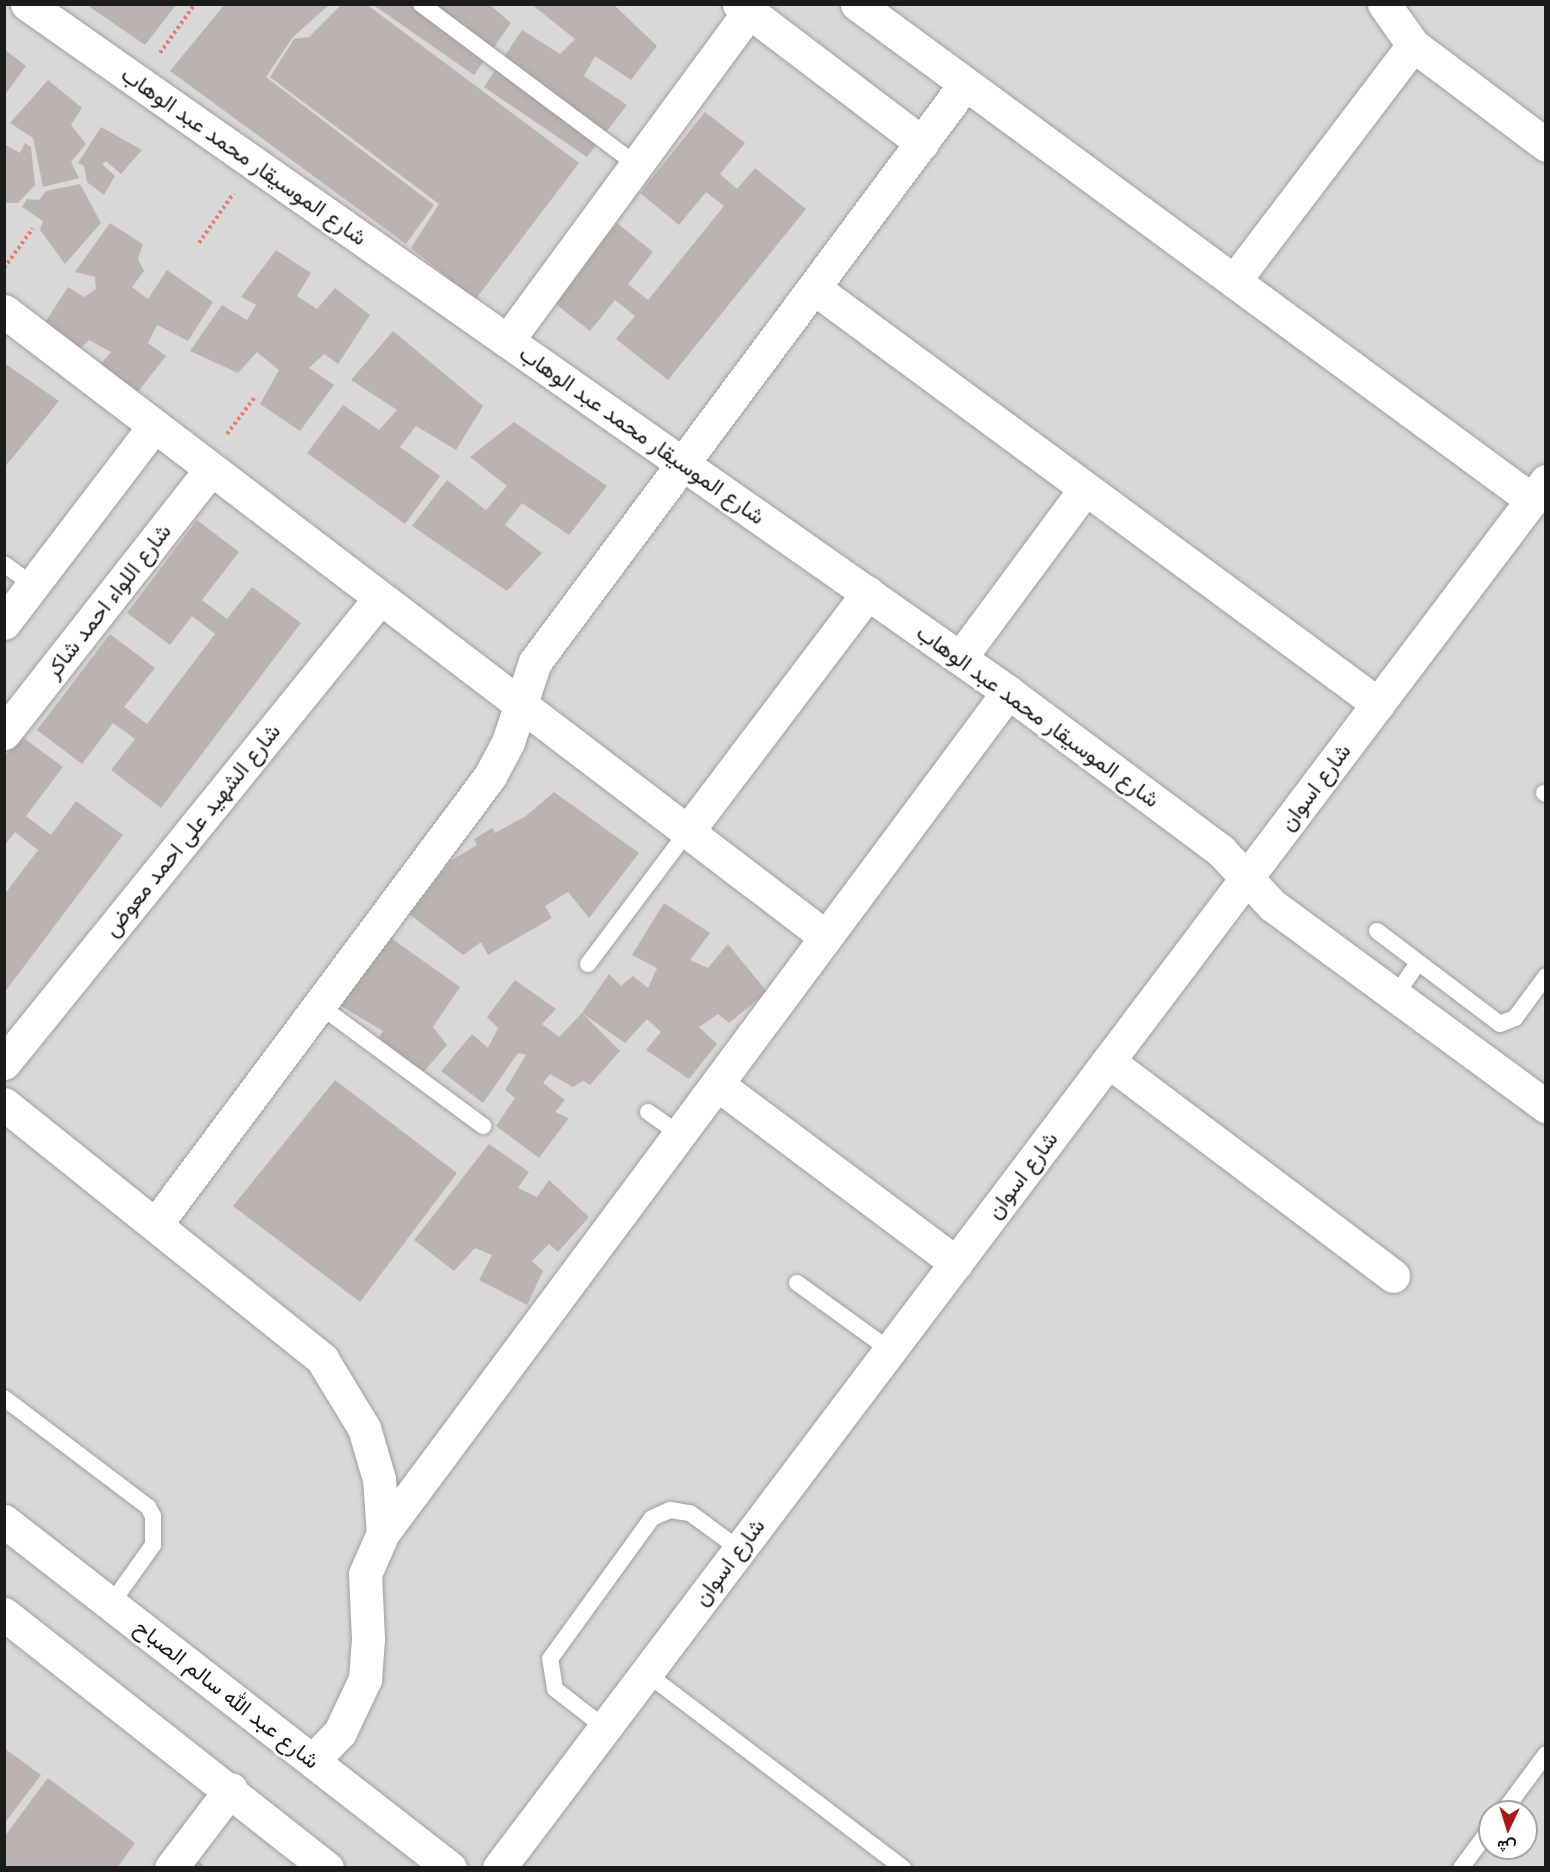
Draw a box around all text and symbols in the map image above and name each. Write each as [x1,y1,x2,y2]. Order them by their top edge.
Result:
street label: شارع الموسيقار محمد عبد الوهاب [116,61,372,251]
street label: شارع الموسيقار محمد عبد الوهاب [514,340,770,530]
street label: شارع اللواء احمد شاكر [39,518,177,684]
street label: شارع الموسيقار محمد عبد الوهاب [911,619,1165,813]
street label: شارع الشهيد على احمد معوض [98,718,286,942]
street label: شارع اسوان [1274,738,1356,836]
street label: شارع اسوان [981,1126,1063,1224]
street label: شارع اسوان [688,1513,770,1611]
street label: شارع عبد الله سالم الصباح [129,1614,325,1774]
north arrow [1478,1800,1538,1860]
text: ش [1497,1835,1517,1858]

